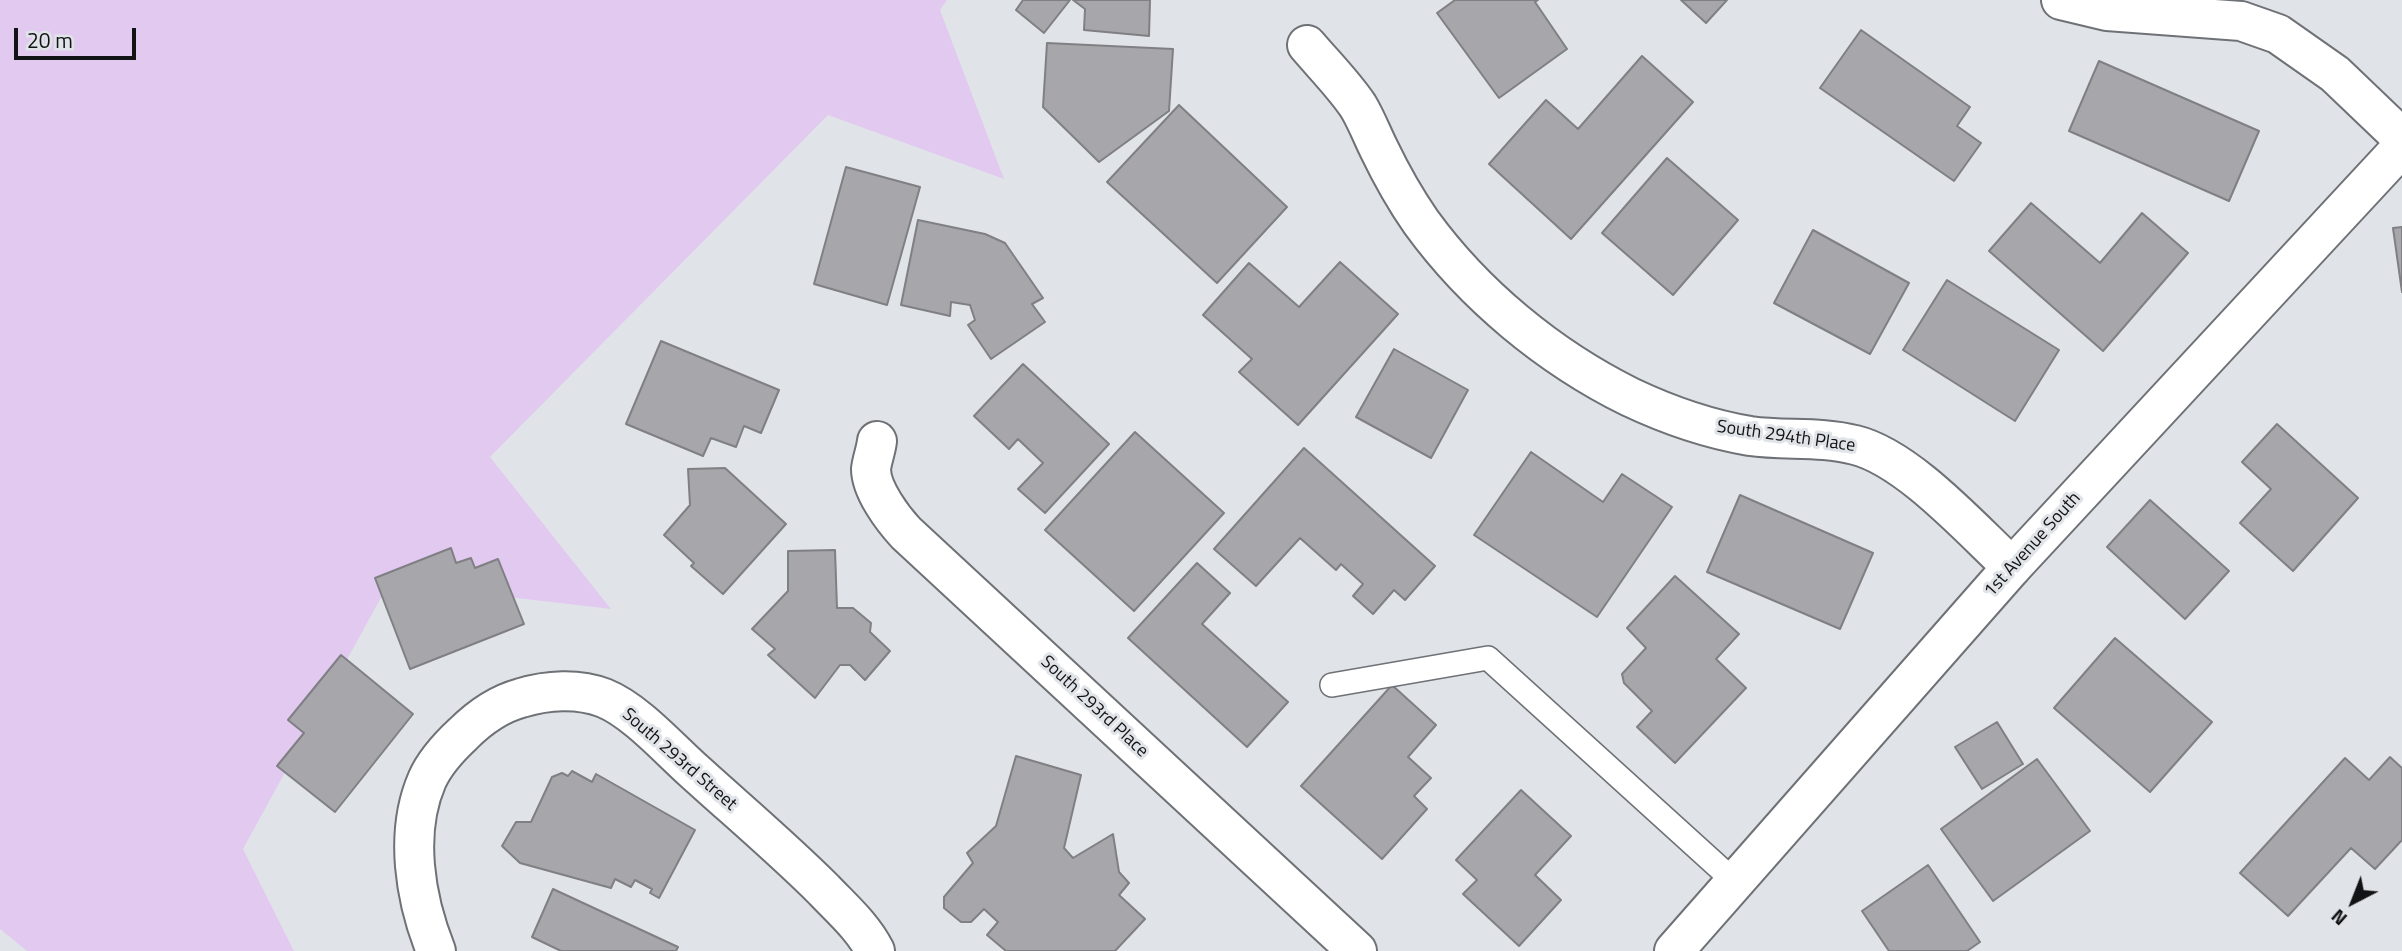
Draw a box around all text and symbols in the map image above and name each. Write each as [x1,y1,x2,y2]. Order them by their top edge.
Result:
scale bar [18,14,140,58]
text: 20 m [27,24,73,56]
street label: South 294th Place [1715,417,1857,457]
street label: 1st Avenue South [1980,488,2086,602]
street label: South 293rd Place [1036,652,1152,762]
street label: South 293rd Street [617,704,741,816]
north arrow [2318,867,2388,937]
text: N [2324,903,2353,933]

